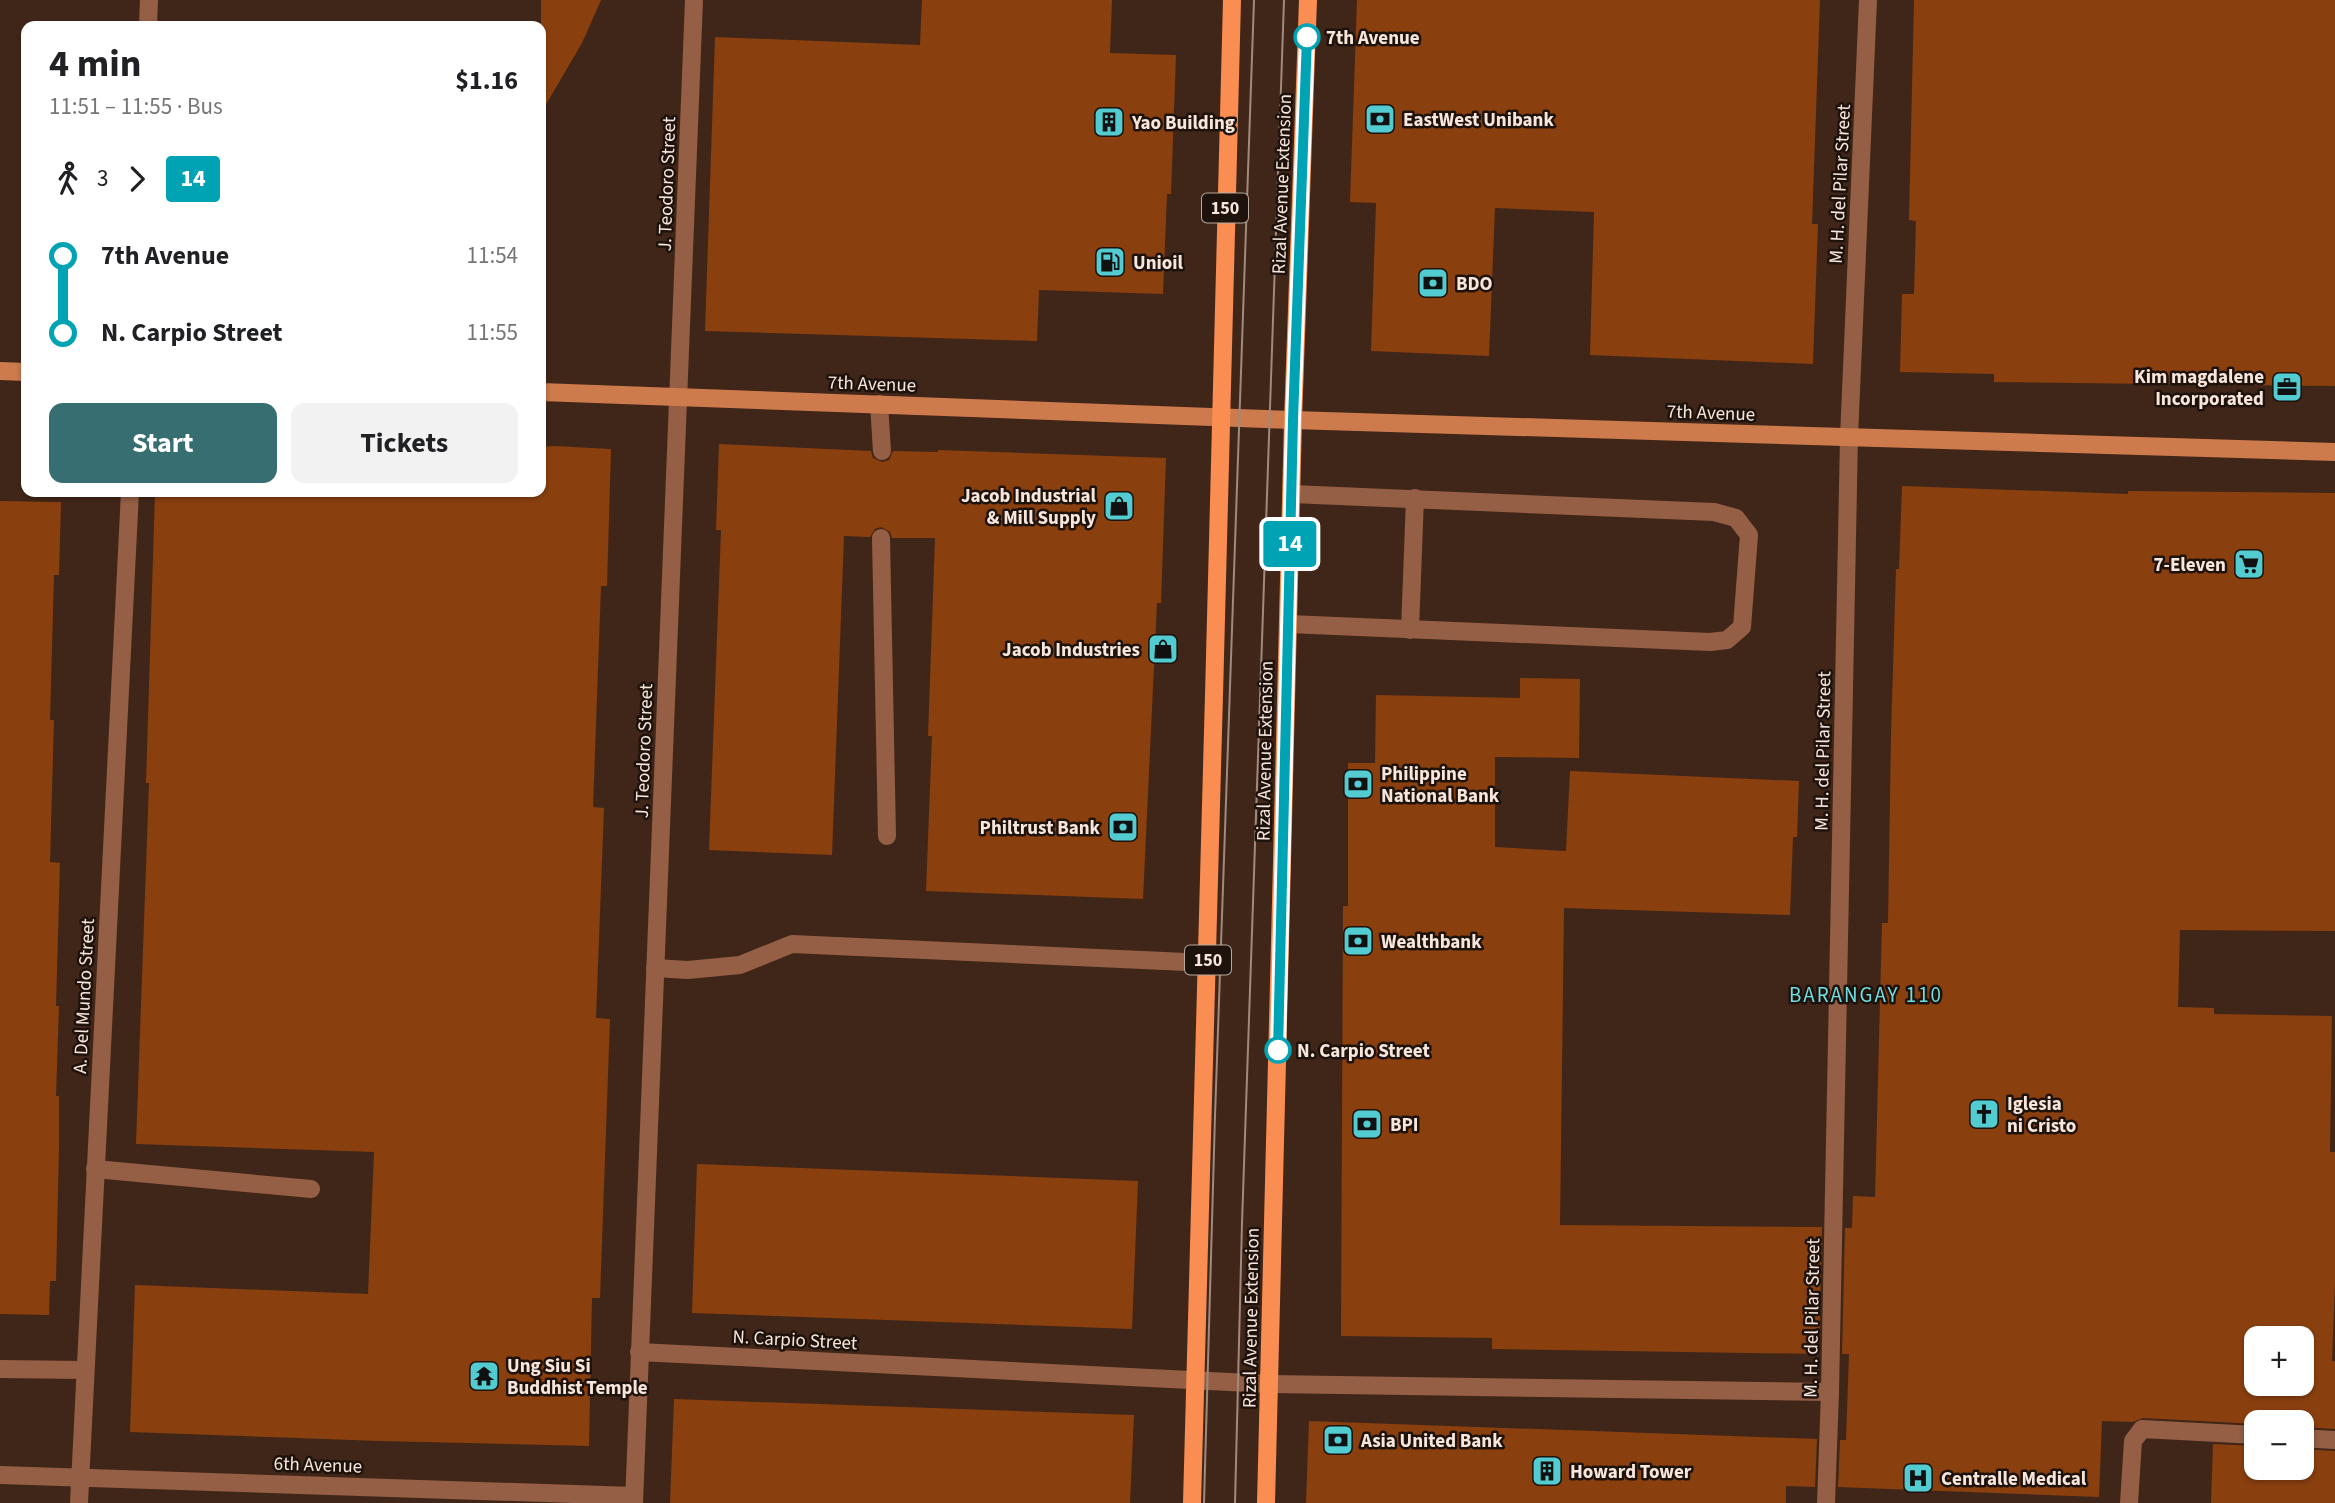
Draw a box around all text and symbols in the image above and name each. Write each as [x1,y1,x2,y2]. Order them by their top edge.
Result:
marker: 7th Avenue [1294,24,1320,50]
place label: 7th Avenue [1326,25,1420,52]
text: 4 min [49,37,141,91]
text: $1.16 [455,62,518,99]
text: 11:51 – 11:55 · Bus [49,90,223,123]
street label: Rizal Avenue Extension [1266,93,1299,275]
bank icon: EastWest Unibank [1363,102,1397,136]
street label: M. H. del Pilar Street [1823,103,1858,265]
building icon: Yao Building [1092,105,1126,139]
place label: EastWest Unibank [1403,107,1554,134]
place label: Yao Building [1131,110,1235,137]
street label: J. Teodoro Street [652,116,683,252]
icon: walk [49,160,87,198]
icon: forward [118,160,156,198]
text: 14 [180,161,206,196]
text: 3 [97,162,108,195]
road number: 150 [1202,194,1248,223]
text: 7th Avenue [101,237,229,274]
text: 11:54 [467,239,518,272]
fuel station icon: Unioil [1093,245,1127,279]
place label: Unioil [1133,250,1184,277]
bank icon: BDO [1416,266,1450,300]
place label: BDO [1456,271,1493,298]
text: N. Carpio Street [101,314,283,351]
text: 11:55 [467,316,518,349]
place label: Kim magdalene Incorporated [2134,364,2264,413]
street label: 7th Avenue [827,369,917,400]
office icon: Kim magdalene Incorporated [2270,370,2304,404]
street label: 7th Avenue [1666,398,1756,429]
button: Start [49,403,277,483]
button: Tickets [291,403,518,483]
place label: Jacob Industrial & Mill Supply [961,483,1097,532]
shop icon: Jacob Industrial & Mill Supply [1102,489,1136,523]
line badge: 14 [1258,521,1322,567]
text: 14 [1277,526,1303,561]
supermarket icon: 7-Eleven [2232,547,2266,581]
place label: 7-Eleven [2154,552,2226,579]
shop icon: Jacob Industries [1146,632,1180,666]
place label: Jacob Industries [1002,637,1140,664]
street label: Rizal Avenue Extension [1250,661,1281,841]
street label: M. H. del Pilar Street [1809,670,1838,831]
street label: J. Teodoro Street [629,683,660,819]
place label: Philippine National Bank [1381,761,1500,810]
bank icon: Philippine National Bank [1341,767,1375,801]
bank icon: Philtrust Bank [1106,810,1140,844]
place label: Philtrust Bank [980,815,1101,842]
street label: A. Del Mundo Street [67,917,102,1074]
bank icon: Wealthbank [1341,924,1375,958]
place label: Wealthbank [1381,929,1482,956]
road number: 150 [1185,945,1231,974]
district label: BARANGAY 110 [1789,980,1943,1010]
marker: N. Carpio Street [1265,1037,1291,1063]
place label: N. Carpio Street [1297,1038,1430,1065]
place label: Iglesia ni Cristo [2007,1091,2076,1140]
church icon: Iglesia ni Cristo [1967,1097,2001,1131]
bank icon: BPI [1350,1107,1384,1141]
place label: BPI [1390,1112,1419,1139]
street label: Rizal Avenue Extension [1236,1228,1267,1408]
street label: M. H. del Pilar Street [1798,1237,1827,1398]
street label: N. Carpio Street [732,1324,858,1357]
map controls [2244,1326,2314,1480]
button: + [2244,1326,2314,1396]
place label: Ung Siu Si Buddhist Temple [507,1353,648,1402]
temple icon: Ung Siu Si Buddhist Temple [467,1359,501,1393]
button: − [2244,1410,2314,1480]
bank icon: Asia United Bank [1321,1423,1355,1457]
place label: Asia United Bank [1360,1428,1503,1455]
street label: 6th Avenue [273,1450,363,1481]
building icon: Howard Tower [1530,1454,1564,1488]
place label: Howard Tower [1570,1459,1692,1486]
hospital icon: Centralle Medical [1901,1461,1935,1495]
place label: Centralle Medical [1941,1466,2087,1493]

